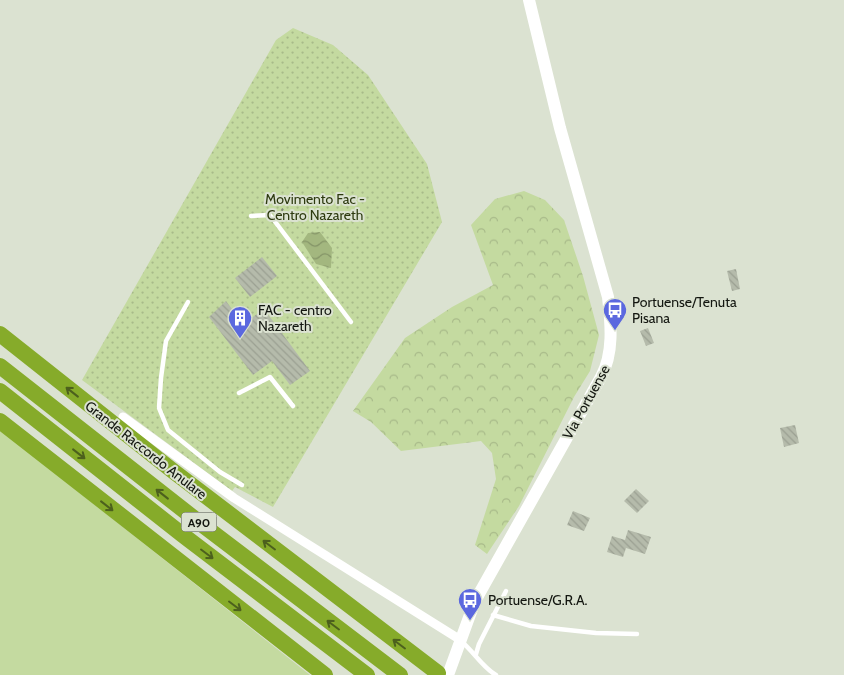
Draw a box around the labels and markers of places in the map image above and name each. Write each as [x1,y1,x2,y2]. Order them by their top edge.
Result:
place label: Portuense/Tenuta Pisana [632,293,737,327]
bus stop icon: Portuense/Tenuta Pisana [602,297,628,331]
place label: FAC - centro Nazareth [258,301,332,335]
building icon: FAC - centro Nazareth [227,305,253,339]
bus stop icon: Portuense/G.R.A. [457,587,483,621]
place label: Portuense/G.R.A. [488,591,588,609]

